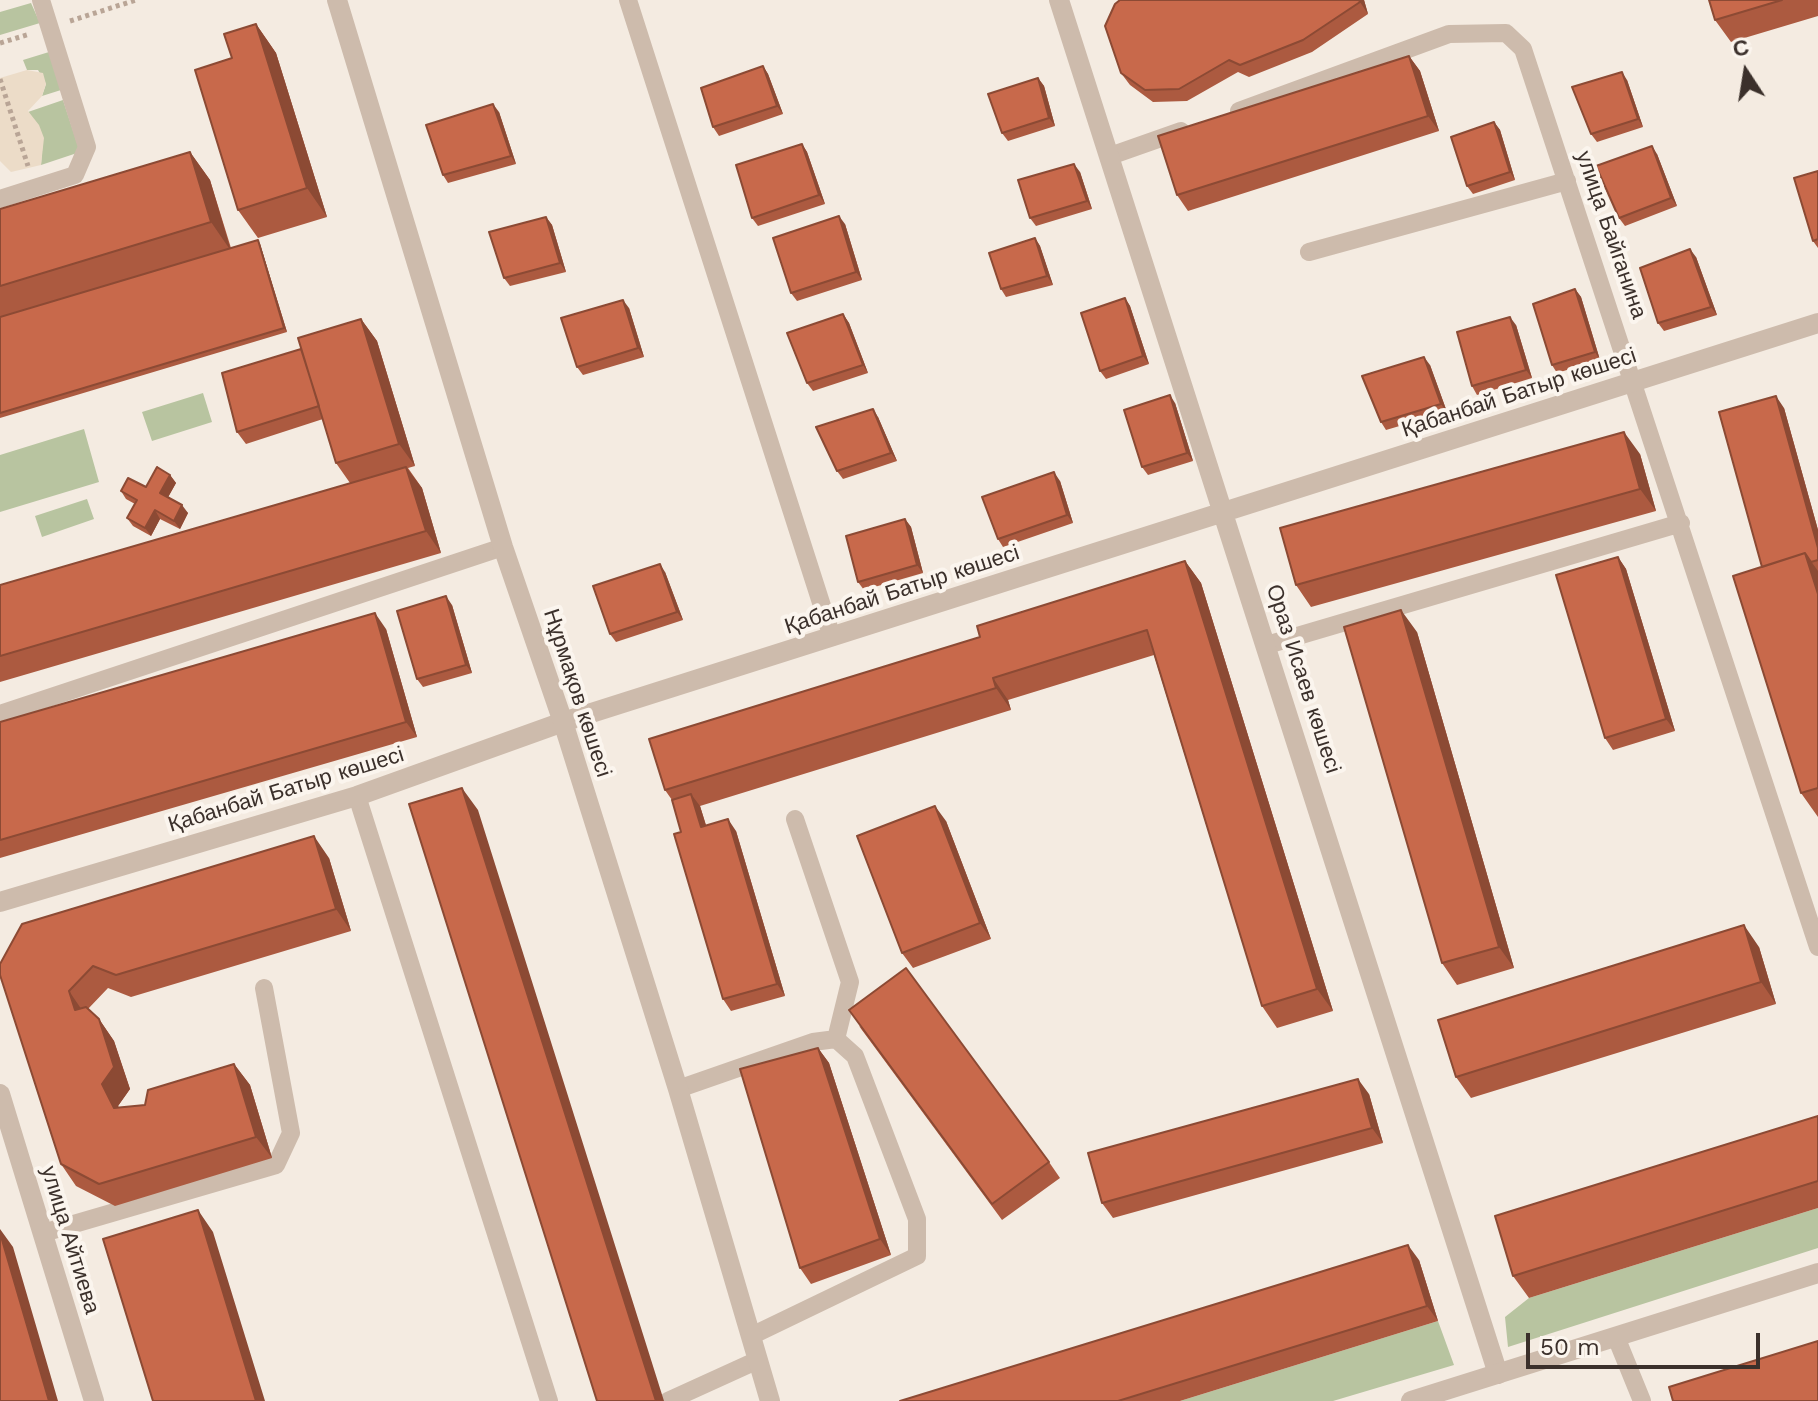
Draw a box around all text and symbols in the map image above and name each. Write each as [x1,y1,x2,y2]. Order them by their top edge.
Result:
north arrow [1706,32,1786,112]
text: С [1731,34,1751,62]
street label: улица Байганина [1570,148,1652,322]
street label: Қабанбай Батыр көшесі [1398,343,1640,443]
street label: Қабанбай Батыр көшесі [781,540,1023,640]
street label: Ораз Исаев көшесі [1260,581,1346,777]
street label: Нұрмақов көшесі [537,606,617,780]
street label: Қабанбай Батыр көшесі [165,742,407,838]
street label: улица Айтиева [35,1163,105,1317]
scale bar [1530,1317,1764,1367]
text: 50 m [1540,1333,1600,1361]

